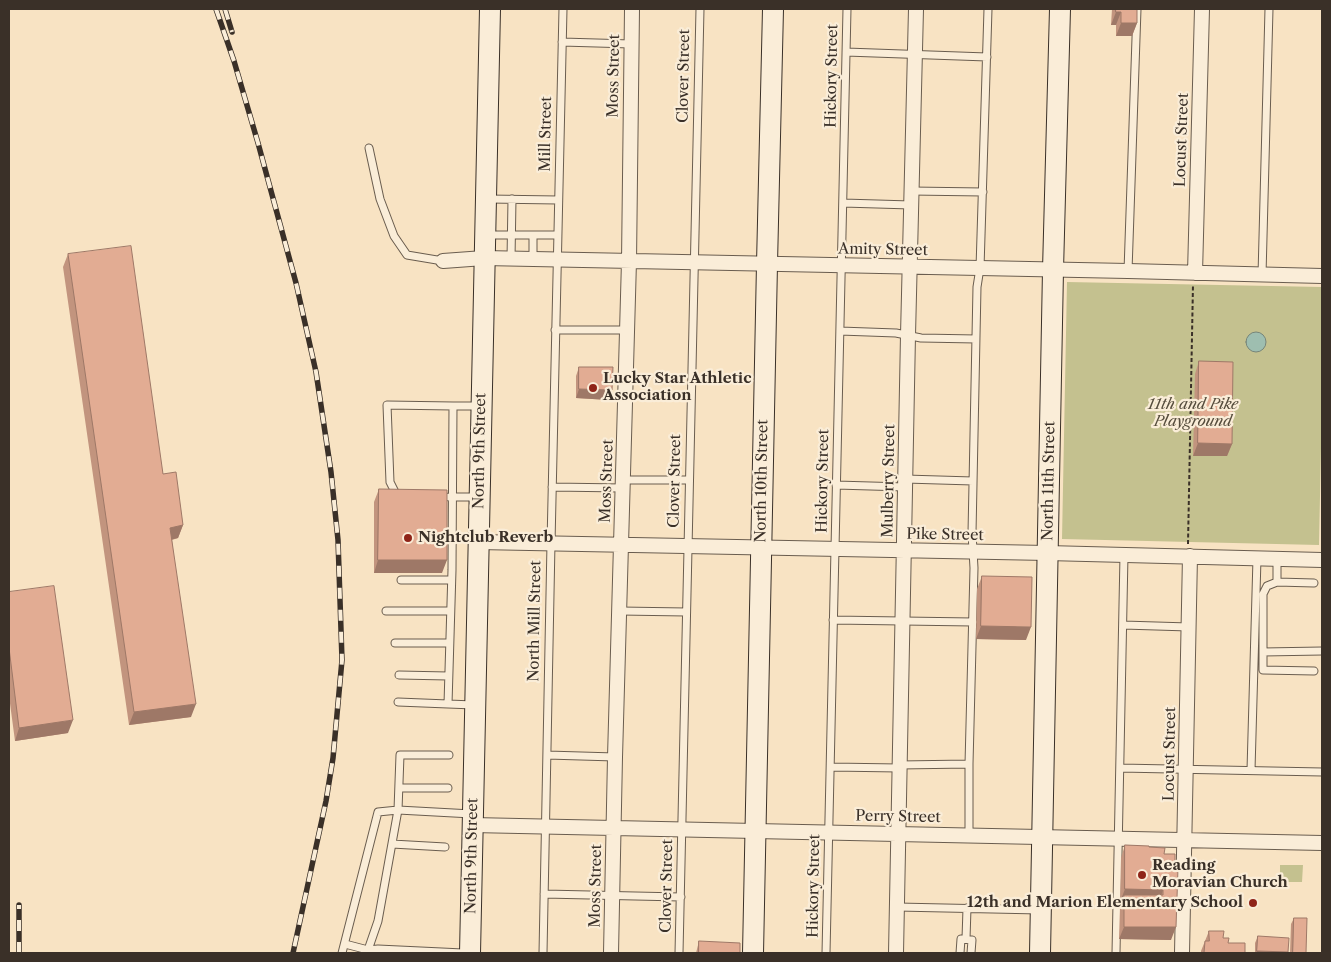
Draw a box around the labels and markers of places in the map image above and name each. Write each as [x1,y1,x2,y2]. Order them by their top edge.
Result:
place label: Lucky Star Athletic Association [603,370,751,405]
marker: Lucky Star Athletic Association [587,382,599,394]
place label: Nightclub Reverb [418,529,553,547]
marker: Nightclub Reverb [402,532,414,544]
place label: Reading Moravian Church [1152,857,1288,892]
marker: Reading Moravian Church [1136,869,1148,881]
place label: 12th and Marion Elementary School [967,894,1243,912]
marker: 12th and Marion Elementary School [1247,897,1259,909]

